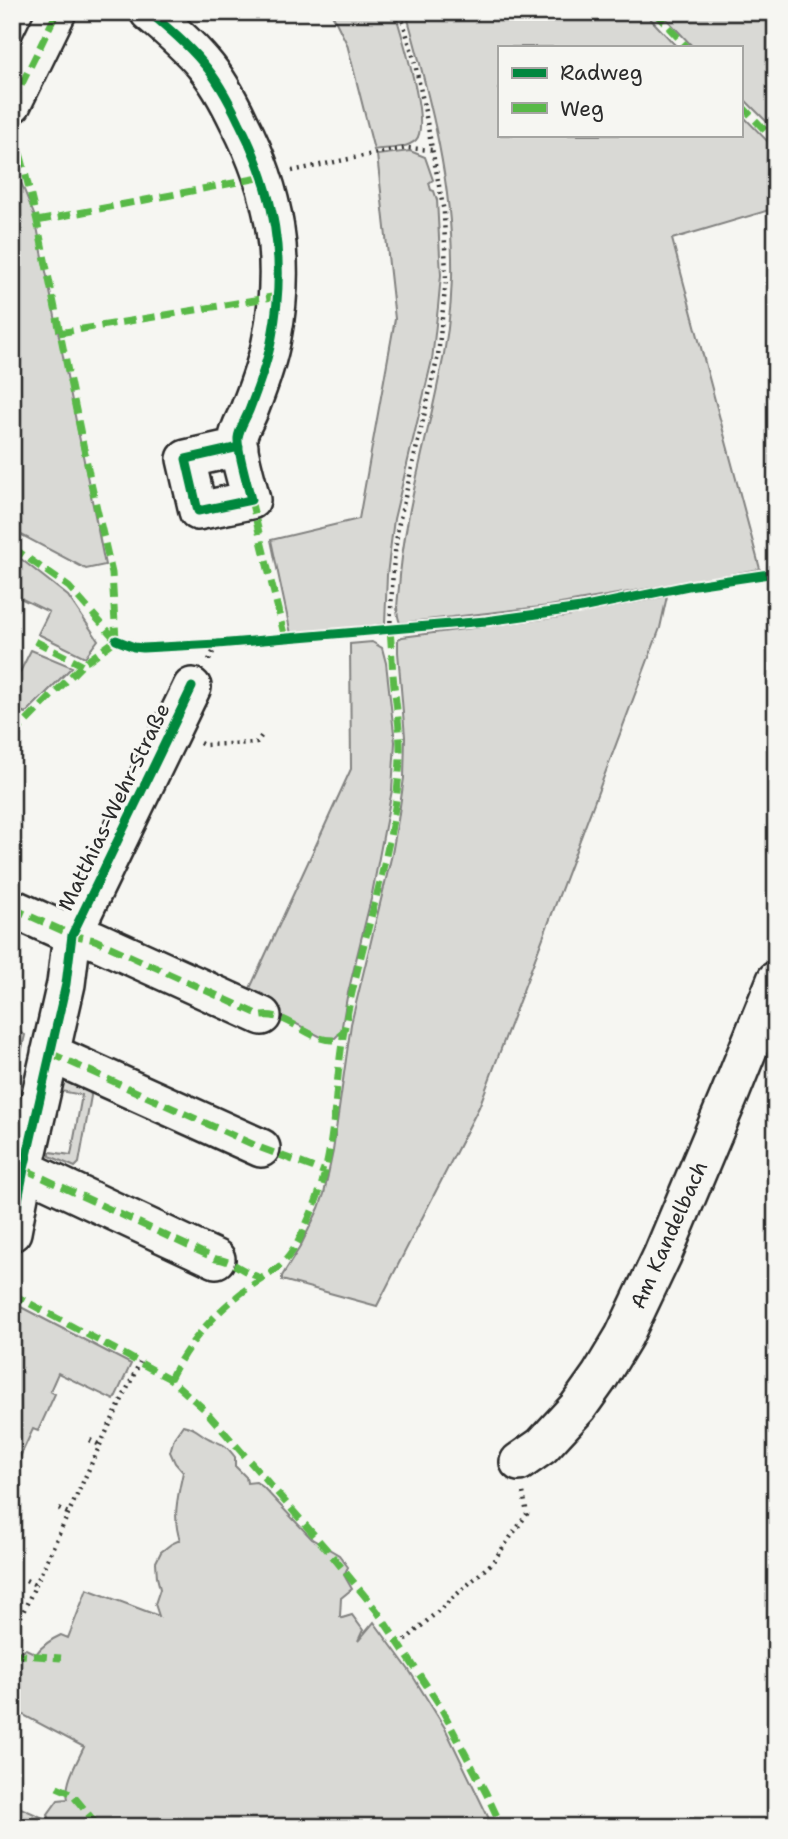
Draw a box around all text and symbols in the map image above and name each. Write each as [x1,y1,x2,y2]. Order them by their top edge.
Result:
legend [498,46,742,136]
text: Radweg [560,59,643,87]
text: Weg [560,95,604,123]
street label: Matthias-Wehr-Straße [51,698,177,916]
street label: Am Kandelbach [624,1157,714,1313]

